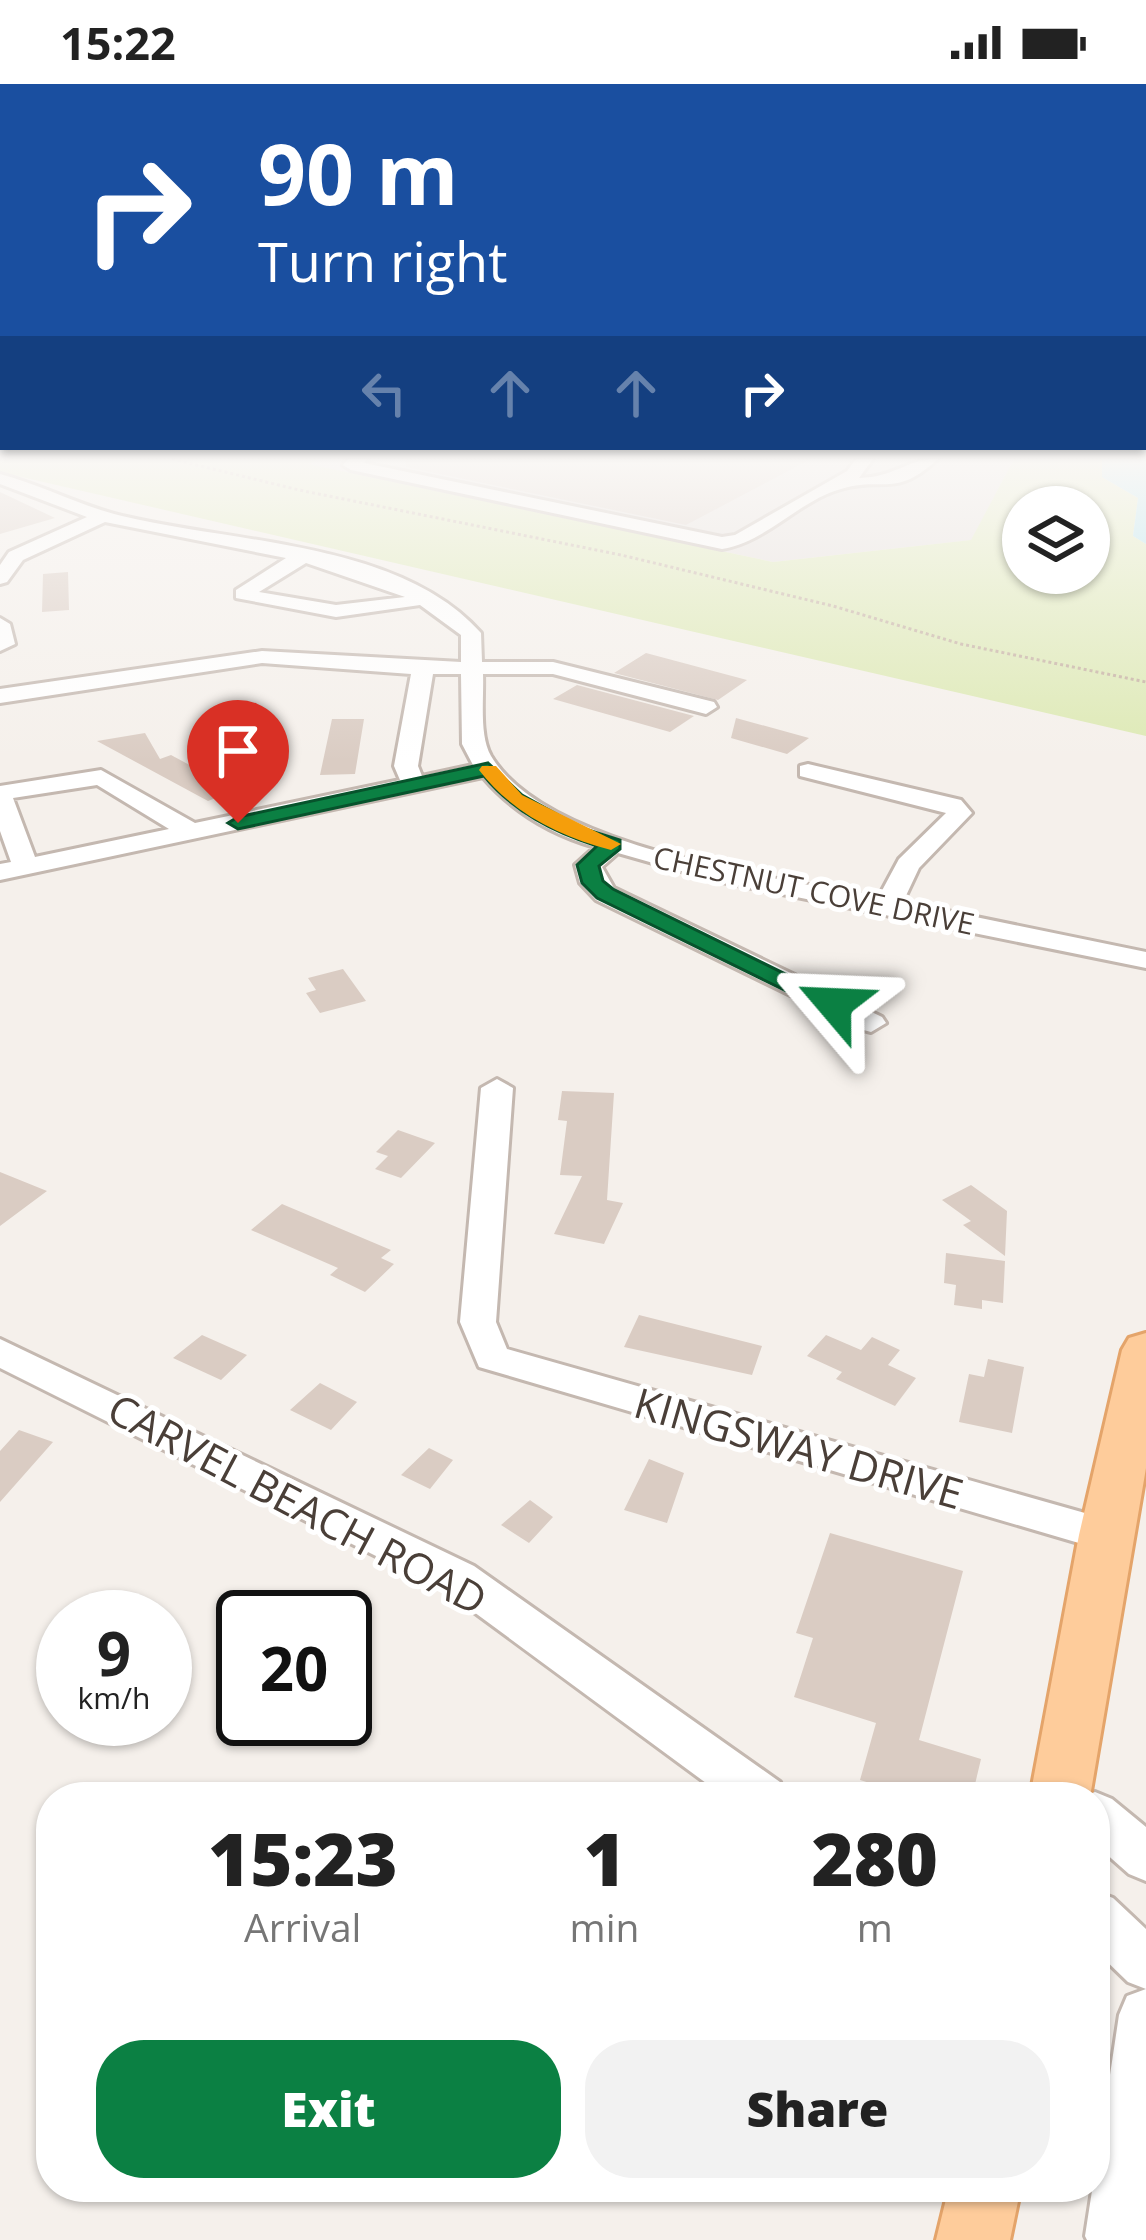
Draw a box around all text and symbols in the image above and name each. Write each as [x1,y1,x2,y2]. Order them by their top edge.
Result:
text: 15:22 [60,12,176,73]
text: 90 m [258,115,458,230]
icon: right [60,132,216,288]
text: Turn right [258,224,507,298]
icon: left [351,360,417,426]
icon: ahead [477,360,543,426]
icon: ahead [603,360,669,426]
icon: right [729,360,795,426]
map controls [1002,486,1110,594]
button: layers [1002,486,1110,594]
pin [187,700,289,823]
icon: arrive [205,718,271,784]
street label: CHESTNUT COVE DRIVE [650,836,978,944]
position arrow [771,941,897,1067]
street label: KINGSWAY DRIVE [628,1373,970,1521]
street label: CARVEL BEACH ROAD [99,1379,497,1627]
speed limit sign: 20 [216,1590,372,1746]
text: 9 [97,1612,131,1694]
text: km/h [78,1677,150,1718]
text: 15:23 [208,1809,398,1907]
text: 1 [583,1809,626,1907]
text: 280 [811,1809,938,1907]
text: Arrival [244,1900,361,1953]
text: min [570,1900,639,1953]
text: m [857,1900,893,1953]
button: Exit [96,2040,561,2178]
button: Share [585,2040,1050,2178]

